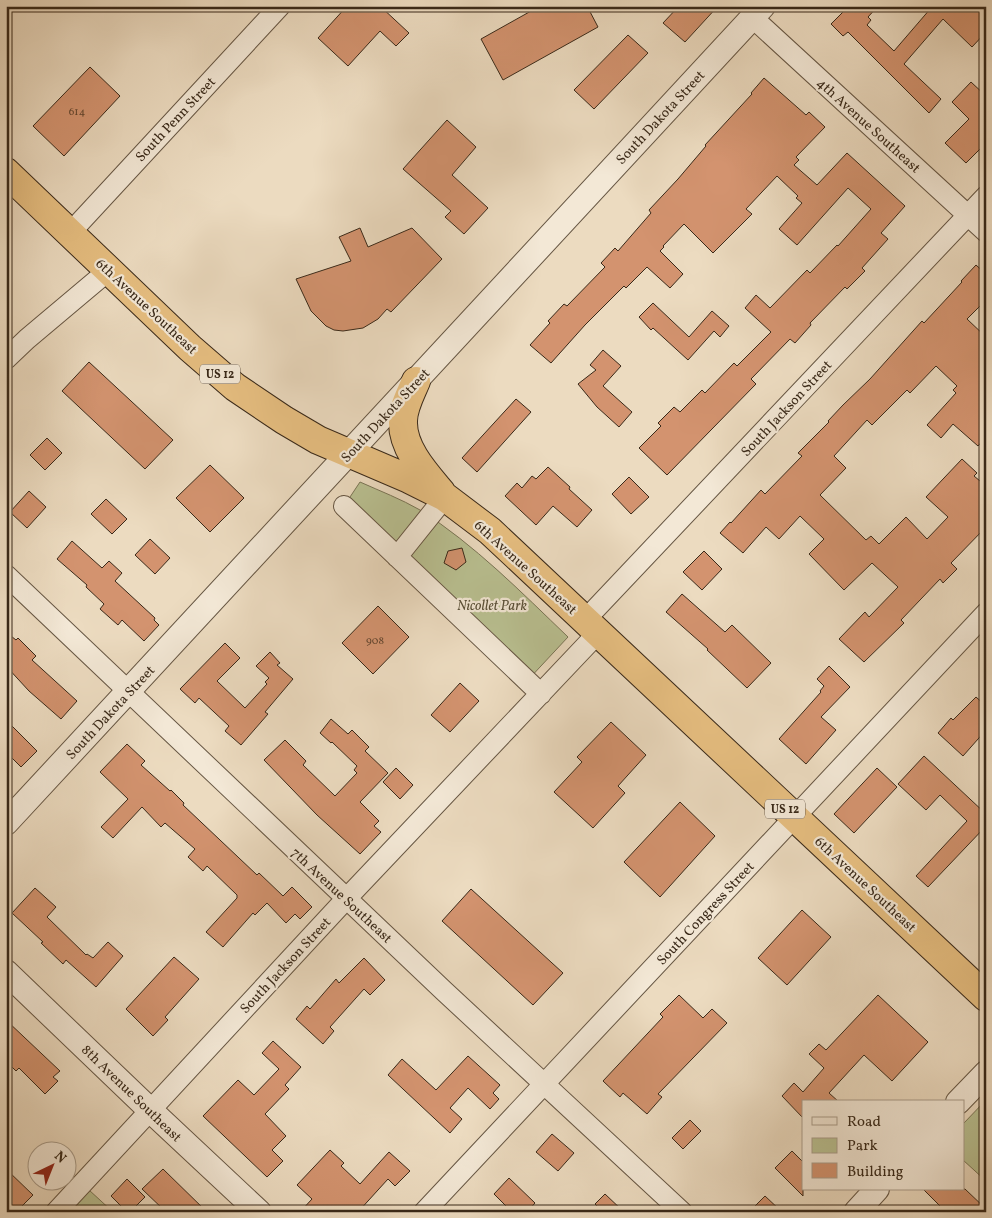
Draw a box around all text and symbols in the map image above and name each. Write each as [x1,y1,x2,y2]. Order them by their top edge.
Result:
street label: South Dakota Street [612,67,710,169]
street label: South Penn Street [132,73,221,167]
street label: 4th Avenue Southeast [812,74,924,178]
house number: 614 [69,105,86,120]
street label: 6th Avenue Southeast [91,255,201,359]
street label: South Jackson Street [737,357,837,461]
road number: US 12 [200,364,240,384]
street label: South Dakota Street [337,365,435,467]
street label: 6th Avenue Southeast [469,517,581,620]
park label: Nicollet Park [457,597,527,616]
house number: 908 [366,634,384,649]
street label: South Dakota Street [62,662,160,764]
road number: US 12 [765,800,805,819]
street label: 6th Avenue Southeast [810,833,920,937]
street label: 7th Avenue Southeast [286,844,396,948]
street label: South Congress Street [653,858,759,970]
street label: South Jackson Street [236,914,336,1018]
street label: 8th Avenue Southeast [77,1041,185,1147]
legend [802,1100,964,1190]
text: Road [847,1112,881,1133]
text: Park [847,1136,878,1157]
north arrow [28,1140,78,1190]
text: N [50,1147,70,1168]
text: Building [847,1162,904,1183]

